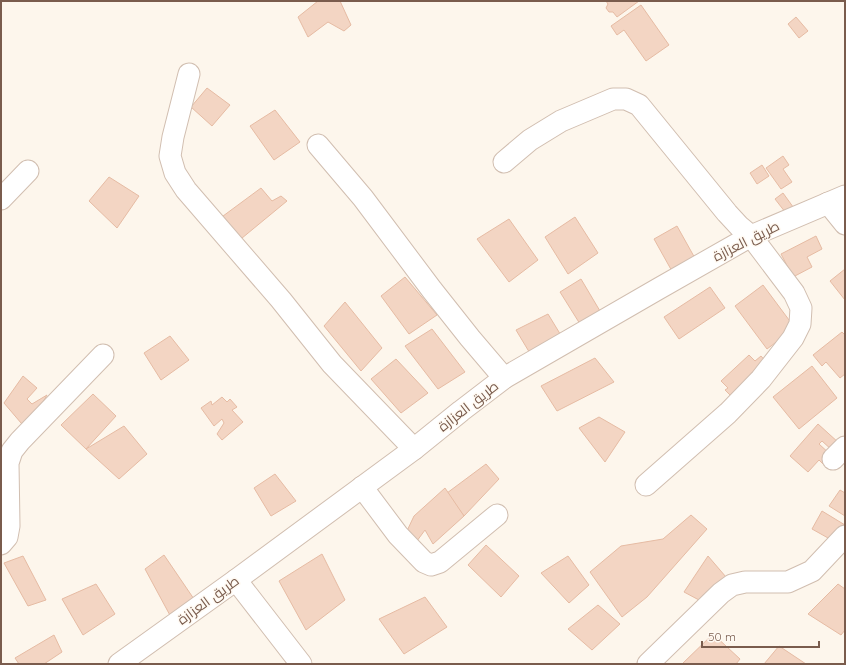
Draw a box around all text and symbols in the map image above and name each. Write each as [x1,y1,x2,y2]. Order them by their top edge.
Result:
street label: طريق العزازة [710,217,782,265]
street label: طريق العزازة [434,377,502,435]
street label: طريق العزازة [174,572,242,628]
scale bar [702,623,819,649]
text: 50 m [708,629,736,644]

